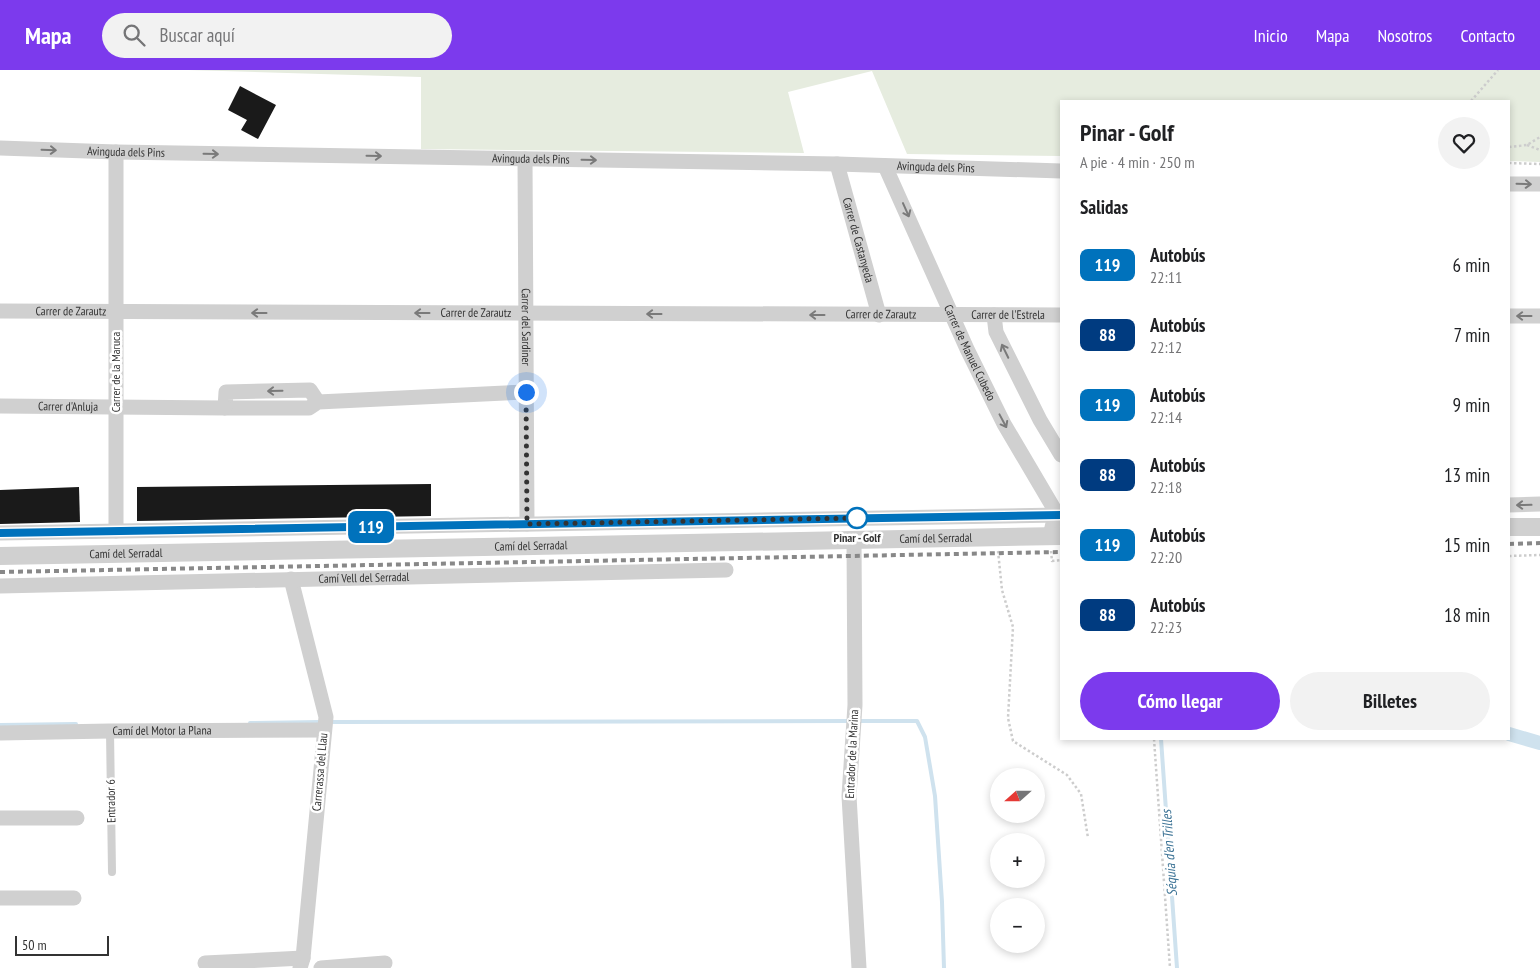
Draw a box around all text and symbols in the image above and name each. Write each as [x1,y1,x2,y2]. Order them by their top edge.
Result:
search box [102,13,452,58]
text: Mapa [25,20,72,51]
icon: search [120,21,148,49]
text: Buscar aquí [160,23,235,47]
text: Inicio [1254,24,1288,47]
text: Mapa [1316,24,1349,47]
text: Nosotros [1377,24,1432,47]
text: Contacto [1460,24,1515,47]
text: Pinar - Golf [1080,117,1174,148]
button: heart [1438,117,1490,169]
street label: Avinguda dels Pins [87,143,165,160]
one-way arrow [40,145,56,154]
one-way arrow [202,149,219,159]
street label: Avinguda dels Pins [492,150,570,167]
one-way arrow [365,152,381,161]
text: A pie · 4 min · 250 m [1080,152,1195,172]
one-way arrow [580,155,596,165]
street label: Avinguda dels Pins [897,158,975,175]
one-way arrow [1516,179,1532,189]
text: Salidas [1080,195,1128,219]
street label: Carrer de Castanyeda [840,196,878,284]
one-way arrow [901,202,911,217]
text: Autobús [1150,243,1206,267]
text: 119 [1095,253,1120,276]
text: 6 min [1453,253,1490,277]
text: 22:11 [1150,267,1182,287]
street label: Carrer del Sardiner [519,288,534,367]
street label: Carrer de Manuel Cubedo [941,302,999,403]
street label: Carrer de Zarautz [35,303,107,318]
street label: Carrer de Zarautz [440,305,512,320]
street label: Carrer de Zarautz [845,306,917,321]
street label: Carrer de l'Estrela [971,307,1045,322]
one-way arrow [251,308,268,318]
one-way arrow [414,308,430,318]
one-way arrow [646,309,662,319]
one-way arrow [809,310,825,320]
one-way arrow [1517,311,1533,321]
text: Autobús [1150,313,1206,337]
text: 88 [1099,323,1116,346]
text: 7 min [1453,323,1490,347]
street label: Carrer de la Maruca [108,332,123,412]
text: 22:12 [1150,337,1182,357]
one-way arrow [1000,344,1009,359]
your location [514,380,539,405]
text: Autobús [1150,383,1206,407]
one-way arrow [267,386,283,396]
text: 119 [1095,393,1120,416]
text: 9 min [1453,393,1490,417]
street label: Carrer d'Anluja [38,398,98,414]
text: 22:14 [1150,407,1182,427]
one-way arrow [999,413,1008,428]
text: Autobús [1150,453,1206,477]
text: 88 [1099,463,1116,486]
text: 13 min [1444,463,1490,487]
text: 22:18 [1150,477,1182,497]
one-way arrow [1517,500,1533,509]
marker: Pinar - Golf [846,507,868,529]
line badge: 119 [342,511,400,543]
text: 119 [358,515,384,538]
text: Autobús [1150,523,1206,547]
place label: Pinar - Golf [834,530,881,545]
street label: Camí del Serradal [899,530,973,546]
text: 119 [1095,533,1120,556]
text: 15 min [1444,533,1490,557]
street label: Camí del Serradal [494,537,568,554]
street label: Camí del Serradal [89,545,163,561]
text: 22:20 [1150,547,1182,567]
street label: Camí Vell del Serradal [318,569,410,586]
text: Autobús [1150,593,1206,617]
text: 88 [1099,603,1116,626]
text: 18 min [1444,603,1490,627]
text: 22:23 [1150,617,1182,637]
button: Cómo llegar [1080,672,1280,730]
button: Billetes [1290,672,1490,730]
street label: Entrador de la Marina [842,709,861,799]
street label: Camí del Motor la Plana [112,723,212,738]
street label: Carrerassa del Llau [309,732,330,812]
north arrow [990,768,1045,822]
map controls [990,768,1045,953]
street label: Entrador 6 [103,779,118,823]
water label: Séquia d'en Trilles [1157,808,1181,897]
button: + [990,833,1045,888]
button: − [990,898,1045,953]
scale bar [15,933,109,956]
text: 50 m [22,936,47,954]

